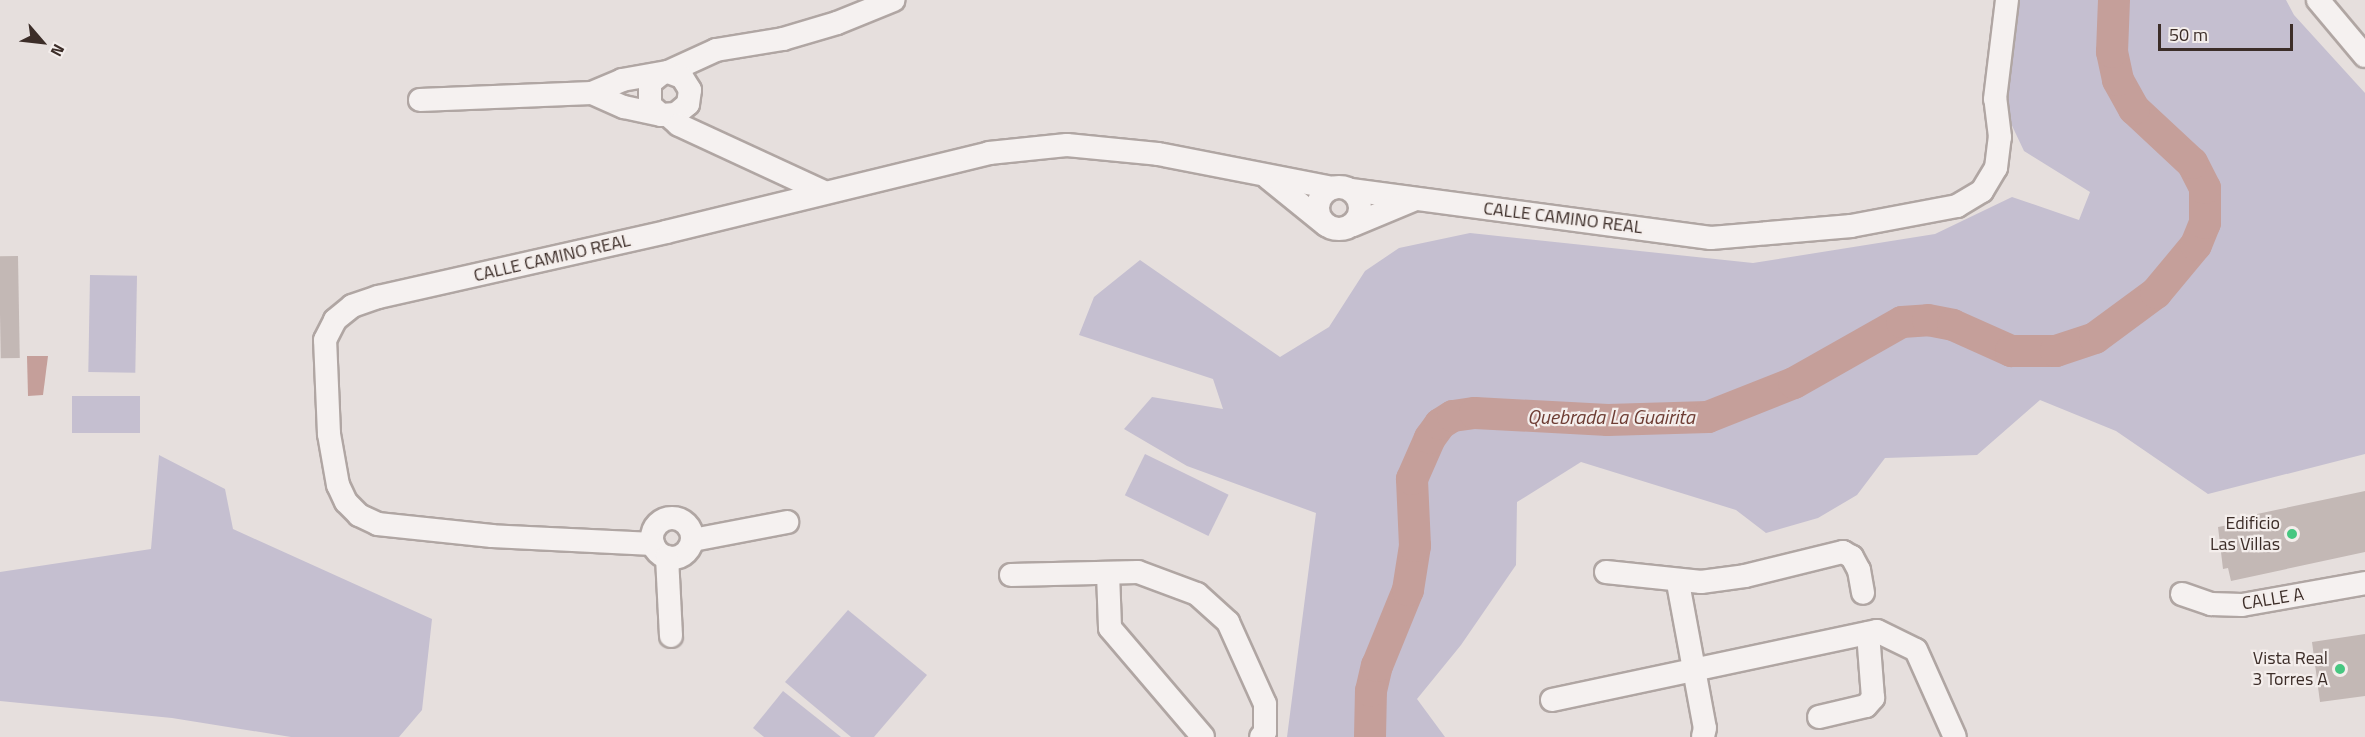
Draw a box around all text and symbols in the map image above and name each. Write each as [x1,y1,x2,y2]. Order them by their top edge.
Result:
north arrow [12,12,72,72]
scale bar [2161,12,2296,50]
text: 50 m [2169,21,2208,48]
text: N [45,40,71,61]
street label: CALLE CAMINO REAL [1482,198,1644,238]
street label: CALLE CAMINO REAL [472,229,632,287]
water label: Quebrada La Guairita [1527,404,1695,428]
place label: Edificio Las Villas [2210,513,2280,556]
marker: Edificio Las Villas [2285,527,2299,541]
street label: CALLE A [2240,583,2306,615]
place label: Vista Real 3 Torres A [2252,648,2328,690]
marker: Vista Real 3 Torres A [2333,662,2347,676]

